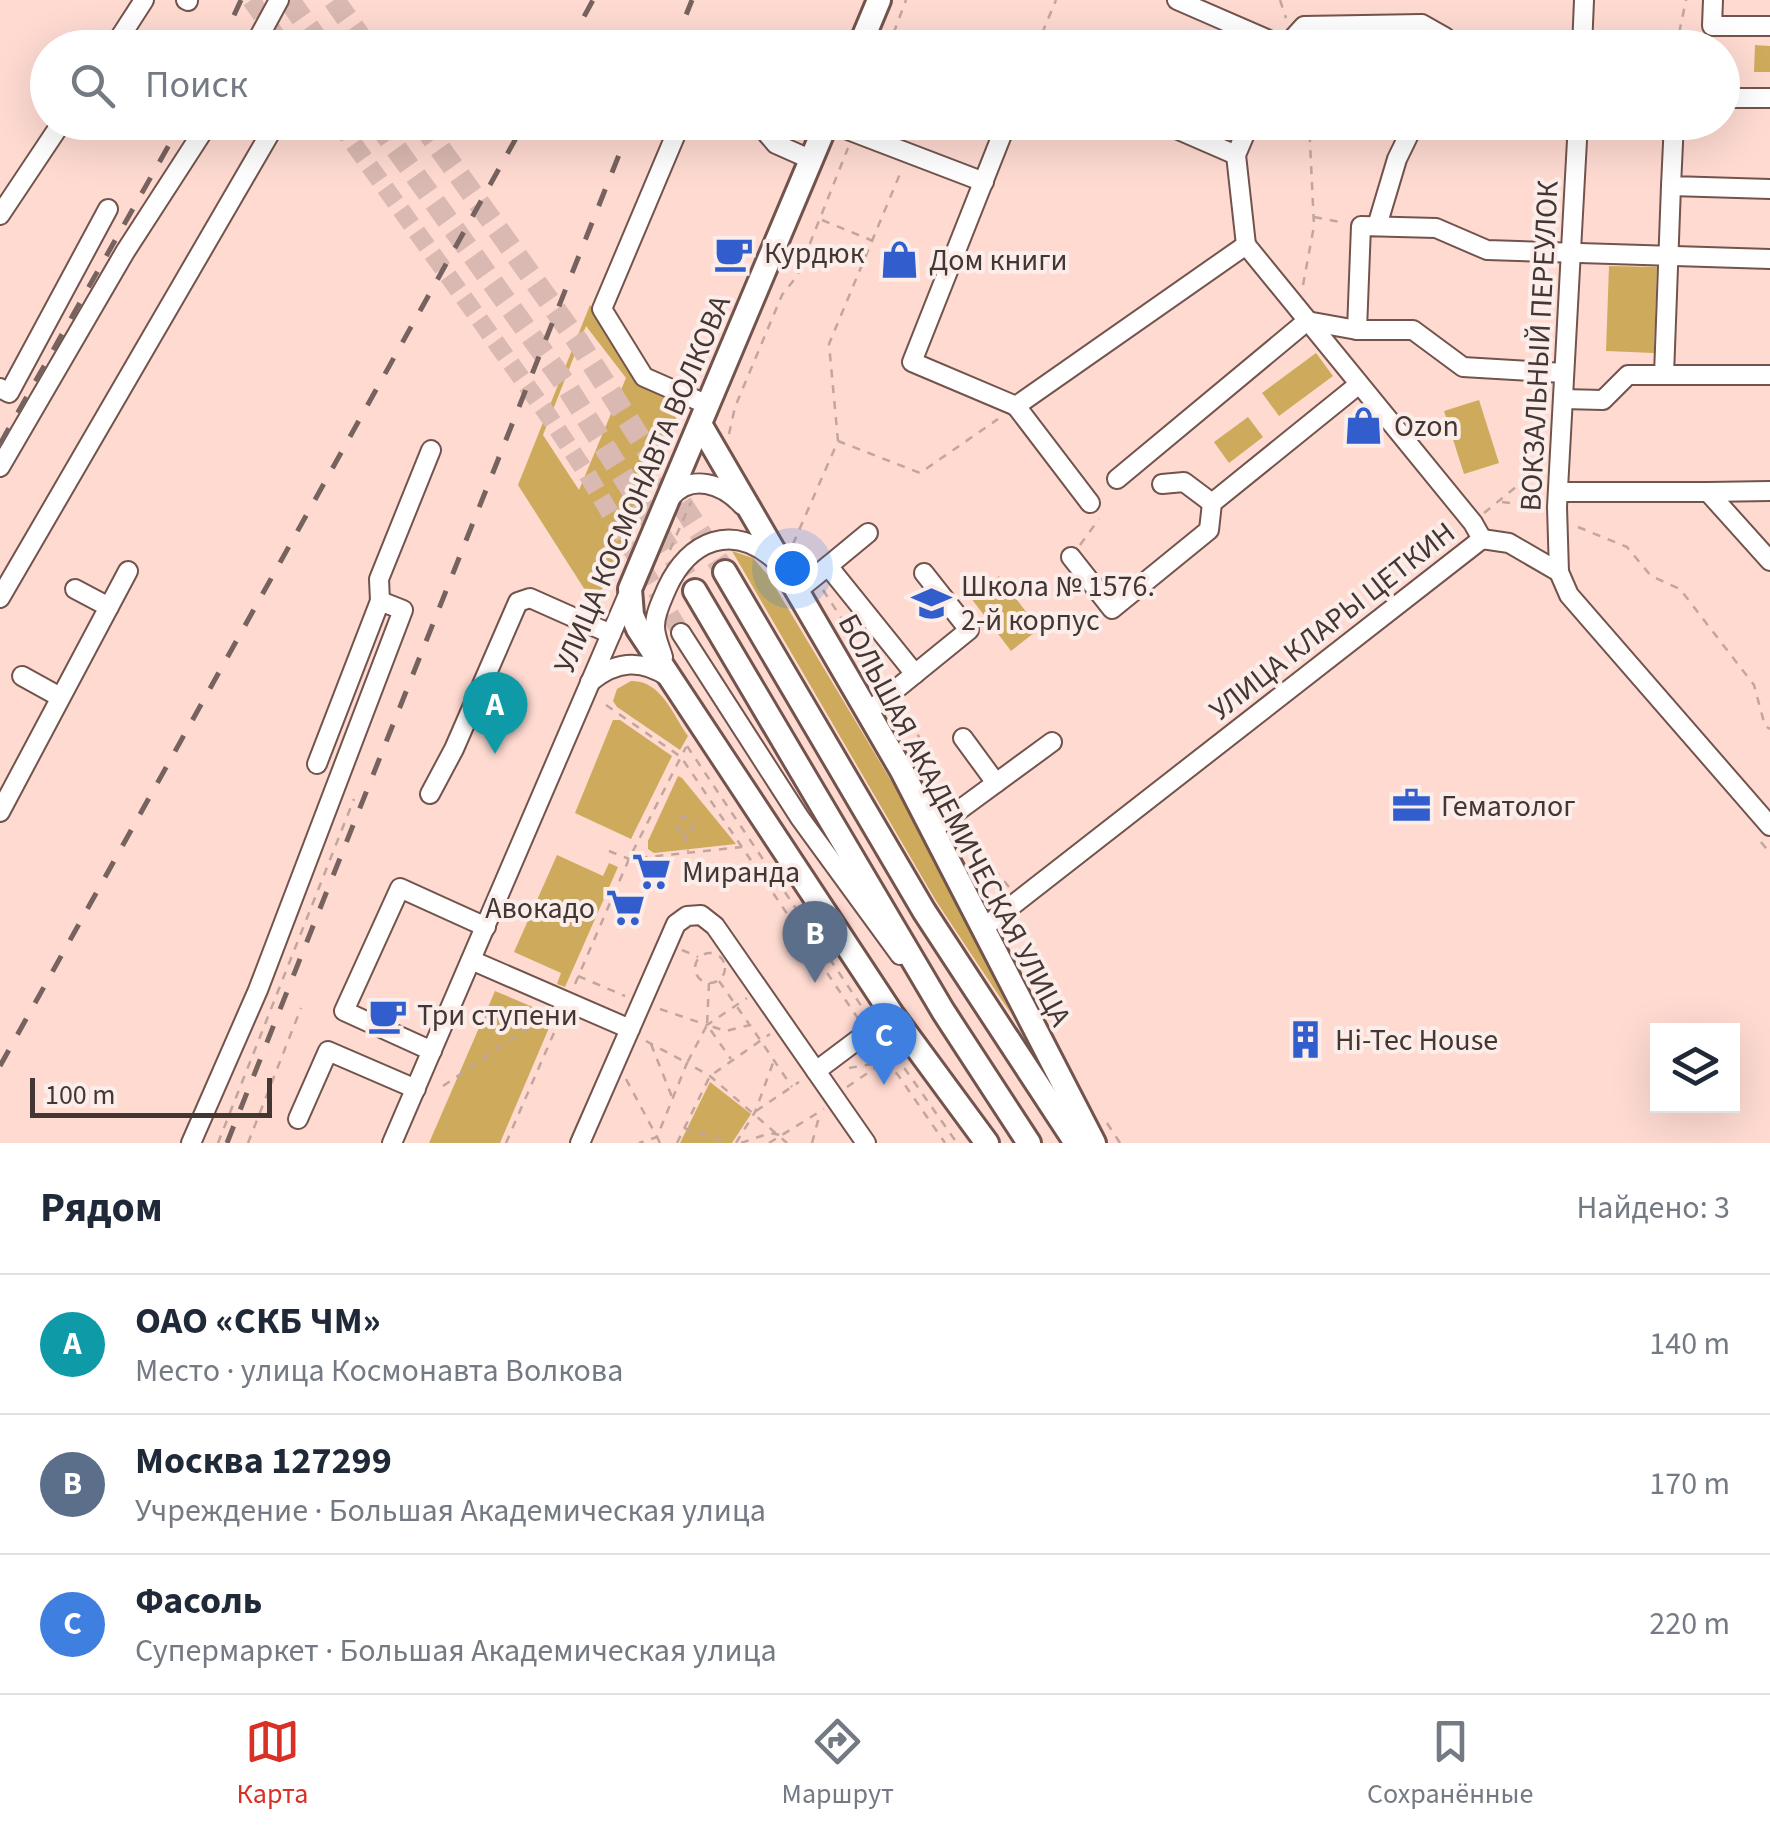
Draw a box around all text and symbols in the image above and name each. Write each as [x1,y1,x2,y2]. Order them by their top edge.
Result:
search box [30,30,1740,140]
icon: search [65,58,120,113]
text: Поиск [145,58,248,112]
street label: ВОКЗАЛЬНЫЙ ПЕРЕУЛОК [1509,179,1570,512]
cafe icon: Курдюк [713,232,755,274]
place label: Курдюк [764,232,865,275]
shop icon: Дом книги [878,239,920,281]
place label: Дом книги [929,239,1068,282]
street label: УЛИЦА КОСМОНАВТА ВОЛКОВА [543,288,742,680]
shop icon: Ozon [1343,405,1385,447]
place label: Ozon [1394,405,1459,448]
street label: УЛИЦА КЛАРЫ ЦЕТКИН [1200,512,1464,731]
your location [767,543,818,594]
place label: Школа № 1576. 2-й корпус [961,565,1155,642]
school or university icon: Школа № 1576. 2-й корпус [910,582,952,624]
street label: БОЛЬШАЯ АКАДЕМИЧЕСКАЯ УЛИЦА [827,606,1082,1035]
pin: A [462,672,528,754]
office icon: Гематолог [1390,785,1432,827]
place label: Гематолог [1441,785,1576,828]
supermarket icon: Миранда [631,851,673,893]
place label: Миранда [682,851,800,894]
place label: Авокадо [485,887,595,930]
supermarket icon: Авокадо [604,887,646,929]
pin: B [782,900,848,983]
cafe icon: Три ступени [366,994,408,1036]
place label: Три ступени [417,994,578,1037]
pin: C [852,1002,916,1085]
building icon: Hi-Tec House [1284,1019,1326,1061]
place label: Hi-Tec House [1335,1019,1498,1062]
map controls [1650,1023,1740,1113]
button: layers [1650,1023,1740,1113]
scale bar [30,1073,272,1118]
text: 100 m [45,1075,116,1115]
text: Рядом [40,1178,163,1238]
text: Найдено: 3 [1576,1185,1730,1231]
text: ОАО «СКБ ЧМ» [135,1294,381,1348]
text: A [63,1321,82,1367]
text: 140 m [1649,1321,1730,1367]
text: Место · улица Космонавта Волкова [135,1348,623,1394]
text: Москва 127299 [135,1434,392,1488]
text: B [63,1461,82,1507]
text: 170 m [1649,1461,1730,1507]
text: Учреждение · Большая Академическая улица [135,1488,766,1534]
text: Фасоль [135,1574,262,1628]
text: C [63,1601,82,1647]
text: 220 m [1649,1601,1730,1647]
text: Супермаркет · Большая Академическая улица [135,1628,777,1674]
tab: Карта [237,1714,308,1814]
tab: Маршрут [782,1714,894,1814]
tab: Сохранённые [1367,1714,1533,1814]

